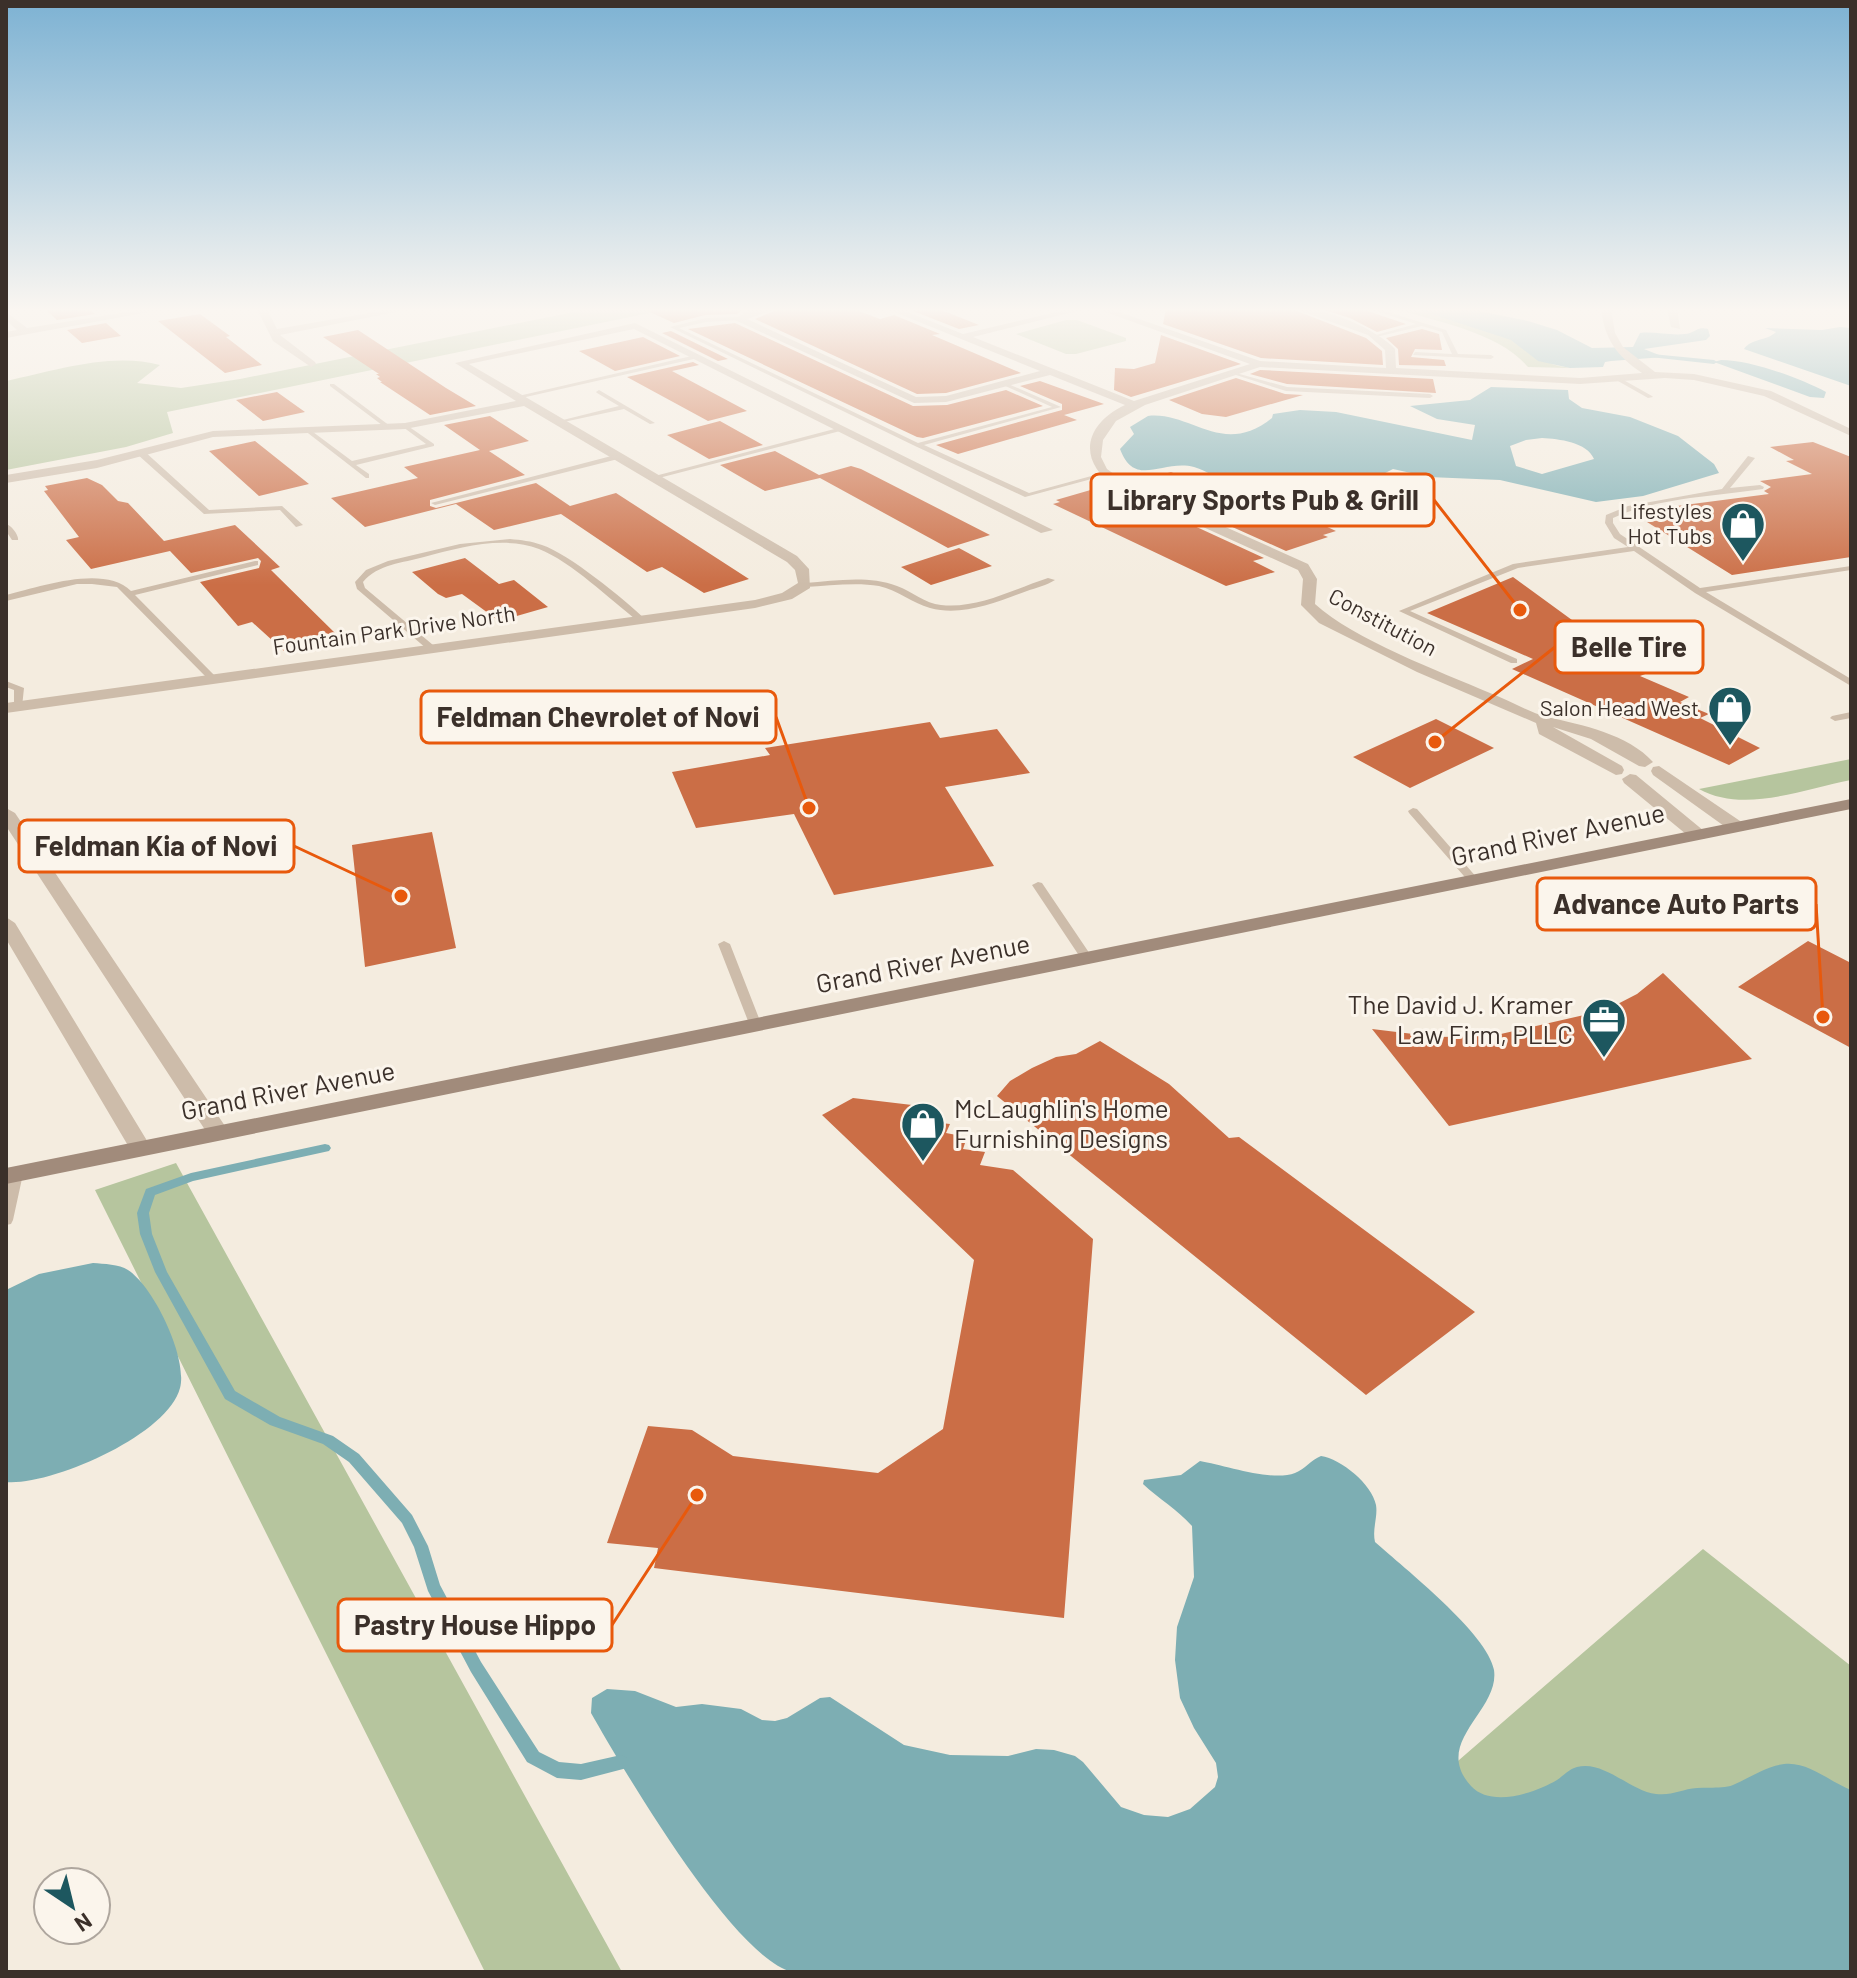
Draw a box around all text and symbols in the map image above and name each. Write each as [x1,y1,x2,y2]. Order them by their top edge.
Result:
callout: Library Sports Pub & Grill [1091,474,1434,526]
text: Library Sports Pub & Grill [1107,482,1419,516]
place label: Lifestyles Hot Tubs [1620,497,1712,548]
shop icon: Lifestyles Hot Tubs [1719,500,1767,563]
street label: Constitution [1325,582,1442,660]
street label: Fountain Park Drive North [271,599,517,659]
callout: Belle Tire [1555,621,1703,673]
text: Belle Tire [1571,629,1687,663]
shop icon: Salon Head West [1706,684,1754,747]
callout: Feldman Chevrolet of Novi [421,691,776,743]
place label: Salon Head West [1540,694,1699,720]
text: Feldman Chevrolet of Novi [436,699,760,733]
street label: Grand River Avenue [1448,796,1667,871]
callout: Feldman Kia of Novi [19,820,294,872]
text: Feldman Kia of Novi [35,828,277,862]
callout: Advance Auto Parts [1537,878,1816,930]
text: Advance Auto Parts [1553,886,1799,920]
street label: Grand River Avenue [813,927,1032,998]
place label: The David J. Kramer Law Firm, PLLC [1348,988,1574,1049]
office icon: The David J. Kramer Law Firm, PLLC [1580,996,1628,1059]
street label: Grand River Avenue [178,1054,397,1125]
place label: McLaughlin's Home Furnishing Designs [954,1092,1169,1153]
shop icon: McLaughlin's Home Furnishing Designs [899,1100,947,1163]
callout: Pastry House Hippo [338,1599,612,1651]
text: Pastry House Hippo [354,1607,596,1641]
north arrow [32,1866,112,1946]
text: N [71,1908,97,1938]

